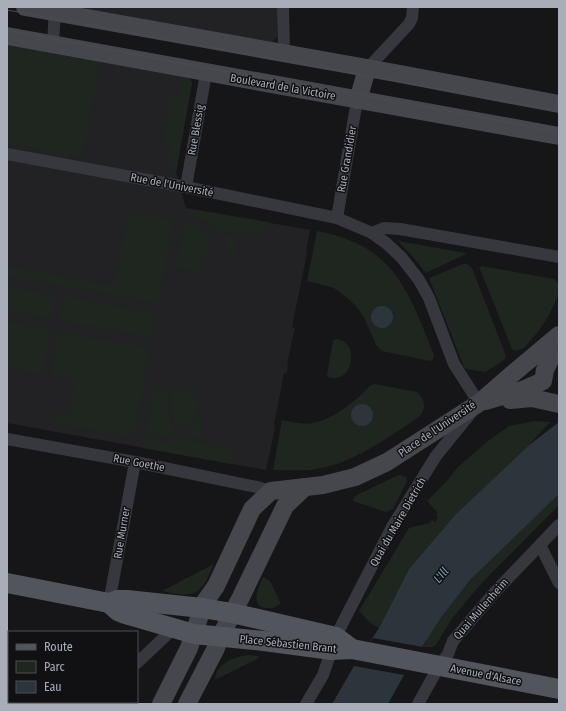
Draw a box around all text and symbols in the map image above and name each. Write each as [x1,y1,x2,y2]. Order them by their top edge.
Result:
street label: Boulevard de la Victoire [229,71,337,103]
street label: Rue Blessig [185,103,207,156]
street label: Rue Grandidier [335,125,359,193]
street label: Rue de l'Université [130,171,214,199]
street label: Place de l'Université [396,398,478,460]
street label: Rue Goethe [112,452,166,474]
street label: Quai du Maire Dietrich [367,475,429,569]
street label: Rue Murner [111,506,133,560]
water label: L'Ill [431,564,451,586]
street label: Quai Mullenheim [451,576,511,642]
legend [8,631,138,703]
street label: Place Sébastien Brant [239,632,338,656]
text: Route [44,640,73,654]
text: Parc [44,660,65,674]
street label: Avenue d'Alsace [449,662,523,688]
text: Eau [44,680,62,694]

